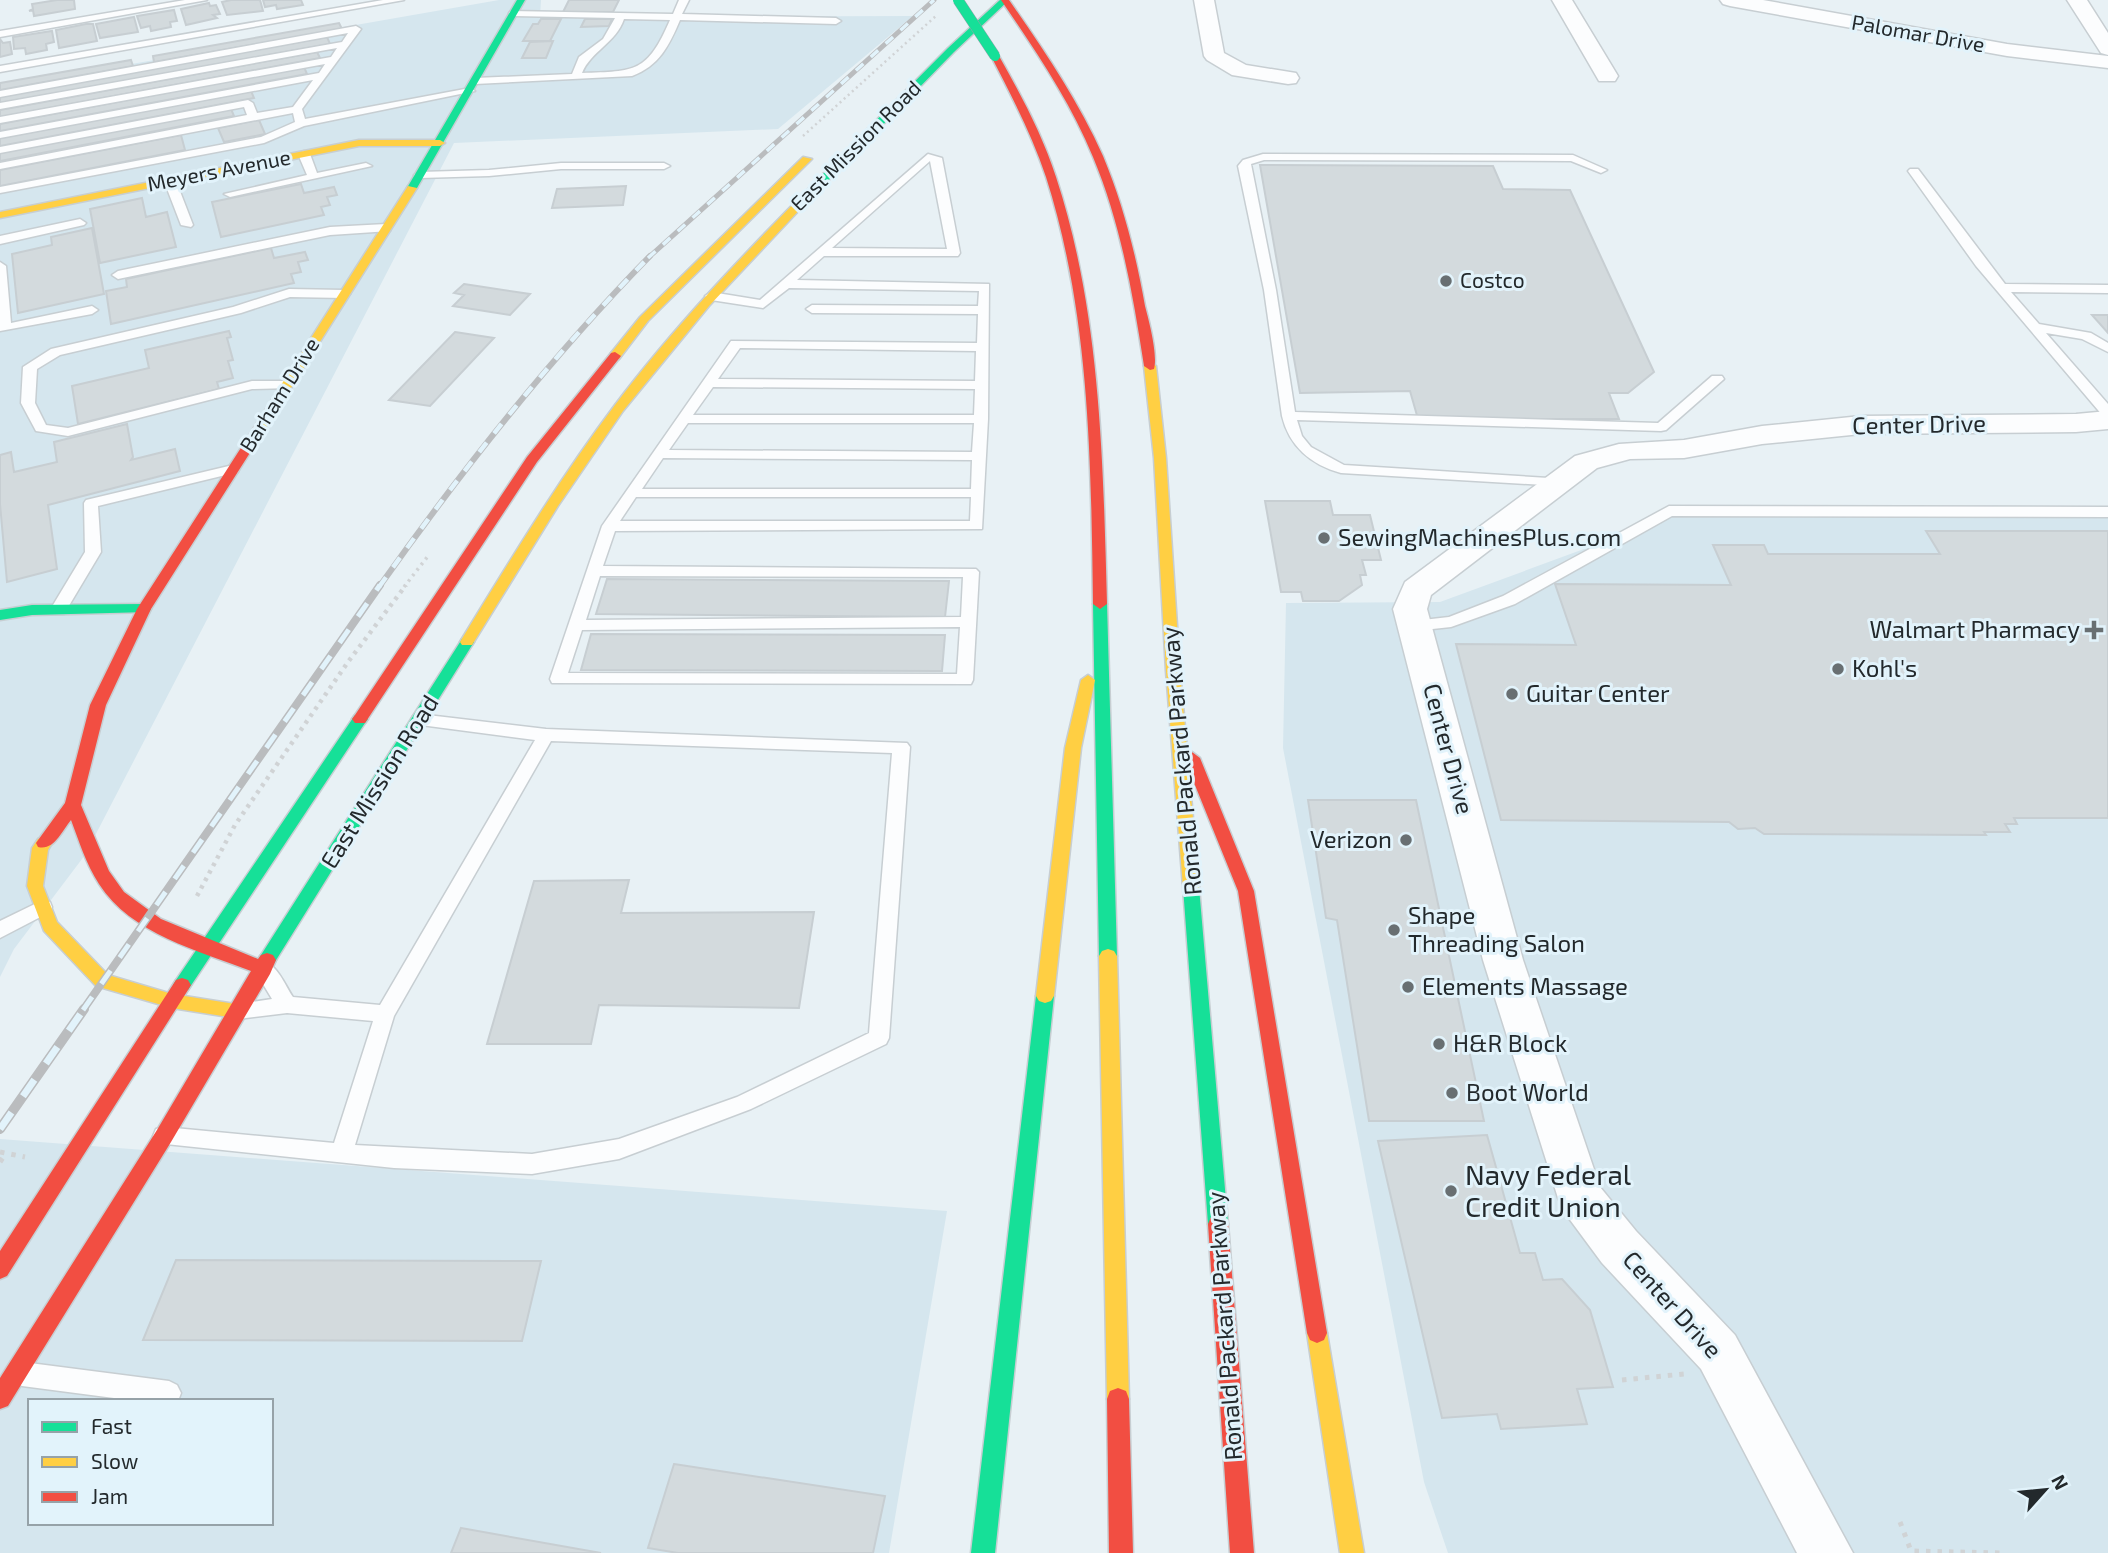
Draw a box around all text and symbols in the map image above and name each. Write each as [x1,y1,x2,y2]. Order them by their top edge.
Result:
street label: Palomar Drive [1850,9,1987,57]
street label: East Mission Road [785,75,925,215]
street label: Meyers Avenue [145,143,293,196]
place label: Costco [1460,267,1525,292]
marker: Costco [1438,273,1454,289]
street label: Barham Drive [234,333,324,456]
street label: Center Drive [1852,408,1986,439]
place label: SewingMachinesPlus.com [1338,522,1621,551]
marker: SewingMachinesPlus.com [1316,530,1332,546]
place label: Walmart Pharmacy [1869,614,2080,643]
marker: Walmart Pharmacy [2086,622,2102,638]
street label: Ronald Packard Parkway [1154,625,1207,896]
place label: Kohl's [1852,653,1917,682]
marker: Kohl's [1830,661,1846,677]
place label: Guitar Center [1526,678,1670,707]
street label: Center Drive [1418,680,1481,817]
marker: Guitar Center [1504,686,1520,702]
street label: East Mission Road [314,689,444,873]
place label: Verizon [1310,824,1392,853]
marker: Verizon [1398,832,1414,848]
place label: Shape Threading Salon [1408,900,1585,957]
marker: Shape Threading Salon [1386,922,1402,938]
place label: Elements Massage [1422,971,1628,1000]
marker: Elements Massage [1400,979,1416,995]
place label: H&R Block [1453,1028,1567,1057]
marker: H&R Block [1431,1036,1447,1052]
place label: Boot World [1466,1077,1589,1106]
marker: Boot World [1444,1085,1460,1101]
place label: Navy Federal Credit Union [1465,1157,1632,1223]
marker: Navy Federal Credit Union [1443,1183,1459,1199]
street label: Ronald Packard Parkway [1200,1191,1247,1461]
street label: Center Drive [1618,1245,1729,1363]
legend [28,1399,273,1525]
text: Fast [91,1413,132,1438]
text: Slow [91,1448,138,1473]
north arrow [2010,1455,2080,1525]
text: N [2047,1471,2074,1493]
text: Jam [91,1483,128,1508]

